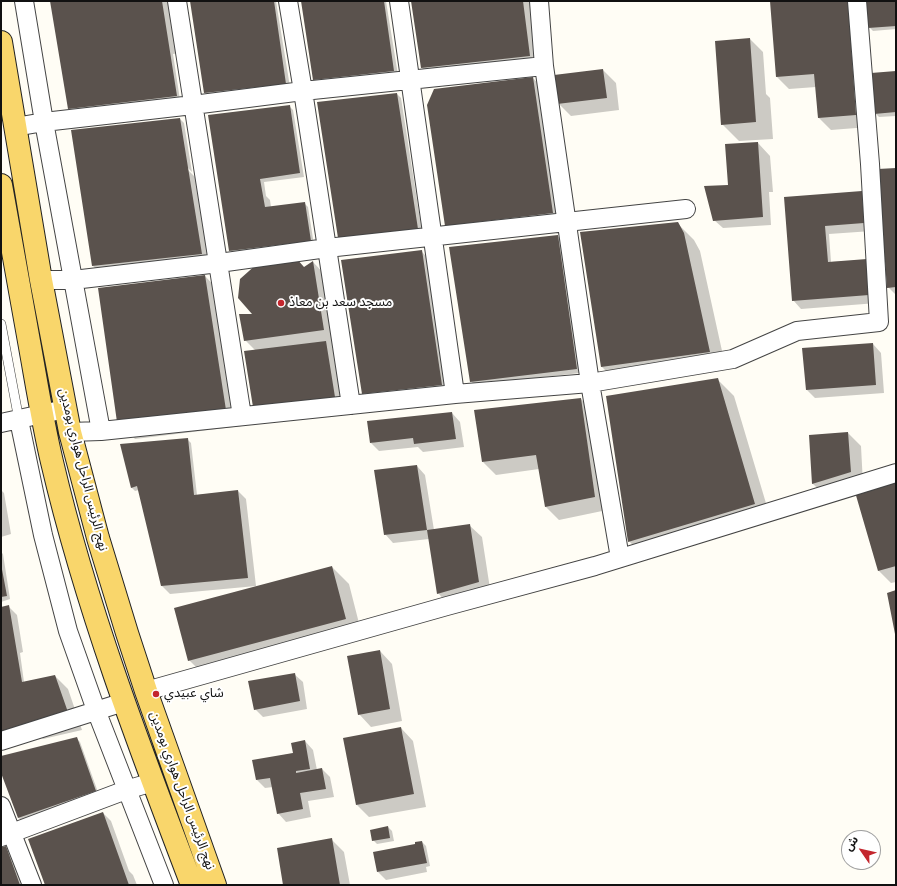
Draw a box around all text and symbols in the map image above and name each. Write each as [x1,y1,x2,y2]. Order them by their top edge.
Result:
place label: مسجد سعد بن معاذ [289,295,392,311]
marker: مسجد سعد بن معاذ [276,298,286,308]
street label: نهج الرئيس الراحل هواري بومدين [54,387,110,553]
place label: شاي عبيدي [164,686,224,702]
marker: شاي عبيدي [151,689,161,699]
street label: نهج الرئيس الراحل هواري بومدين [145,710,217,872]
north arrow [841,830,881,870]
text: ش [840,833,863,855]

